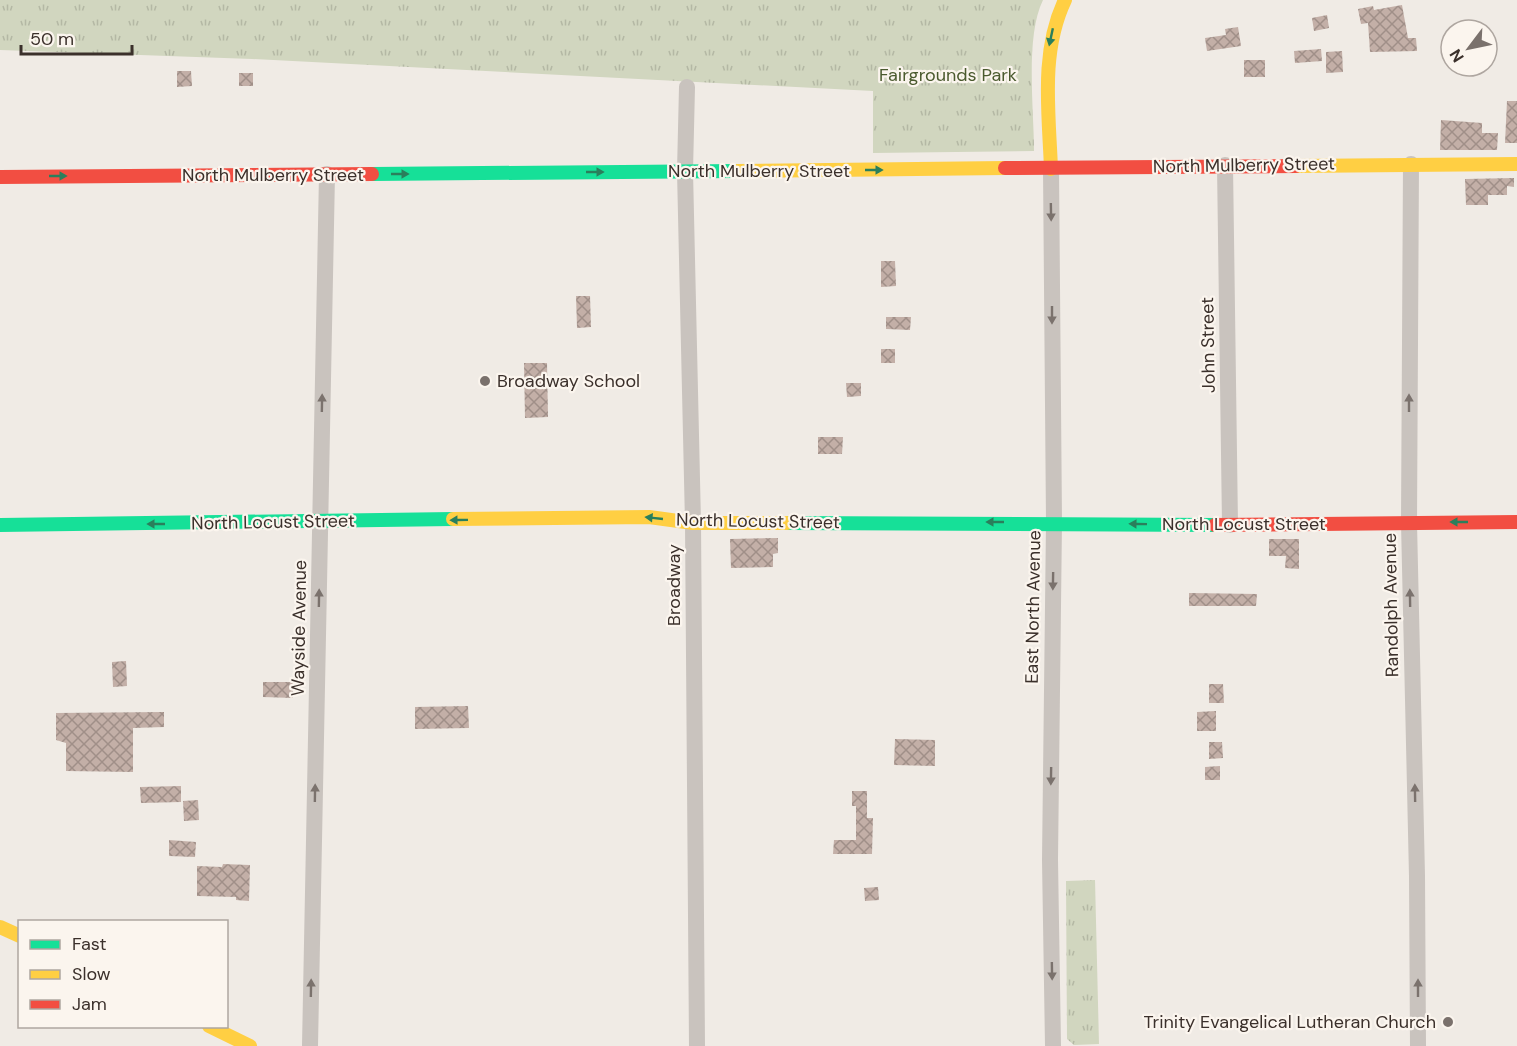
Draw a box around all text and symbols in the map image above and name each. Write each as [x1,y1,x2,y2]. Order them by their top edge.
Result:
scale bar [21,18,132,56]
north arrow [1439,18,1499,78]
text: 50 m [30,27,74,51]
one-way arrow [1046,27,1055,46]
text: N [1445,45,1469,66]
park label: Fairgrounds Park [879,63,1017,87]
street label: North Mulberry Street [1153,151,1335,179]
street label: North Mulberry Street [668,159,850,183]
street label: North Mulberry Street [182,163,364,187]
one-way arrow [865,165,884,175]
one-way arrow [586,167,605,177]
one-way arrow [391,169,410,178]
one-way arrow [49,171,68,181]
one-way arrow [1046,203,1056,222]
street label: John Street [1195,297,1221,393]
one-way arrow [1047,305,1057,324]
place label: Broadway School [497,369,640,393]
marker: Broadway School [478,374,492,388]
one-way arrow [318,393,327,412]
one-way arrow [1405,393,1414,412]
street label: North Locust Street [676,508,840,534]
street label: North Locust Street [191,509,355,535]
street label: North Locust Street [1162,512,1326,536]
one-way arrow [644,513,663,523]
one-way arrow [449,515,468,525]
one-way arrow [986,517,1005,527]
one-way arrow [1449,517,1468,527]
one-way arrow [147,519,166,528]
one-way arrow [1128,519,1147,528]
street label: East North Avenue [1020,530,1046,684]
street label: Randolph Avenue [1378,533,1404,677]
street label: Broadway [662,544,686,626]
street label: Wayside Avenue [286,560,312,696]
one-way arrow [1048,571,1058,590]
one-way arrow [314,588,323,607]
one-way arrow [1406,588,1415,607]
one-way arrow [1046,766,1056,785]
one-way arrow [310,783,320,802]
one-way arrow [1411,783,1420,802]
legend [18,920,228,1028]
text: Fast [72,932,107,956]
one-way arrow [1047,961,1056,980]
text: Slow [72,962,111,986]
one-way arrow [306,978,316,997]
one-way arrow [1413,978,1423,997]
text: Jam [72,992,107,1016]
place label: Trinity Evangelical Lutheran Church [1143,1010,1436,1034]
marker: Trinity Evangelical Lutheran Church [1441,1015,1455,1029]

